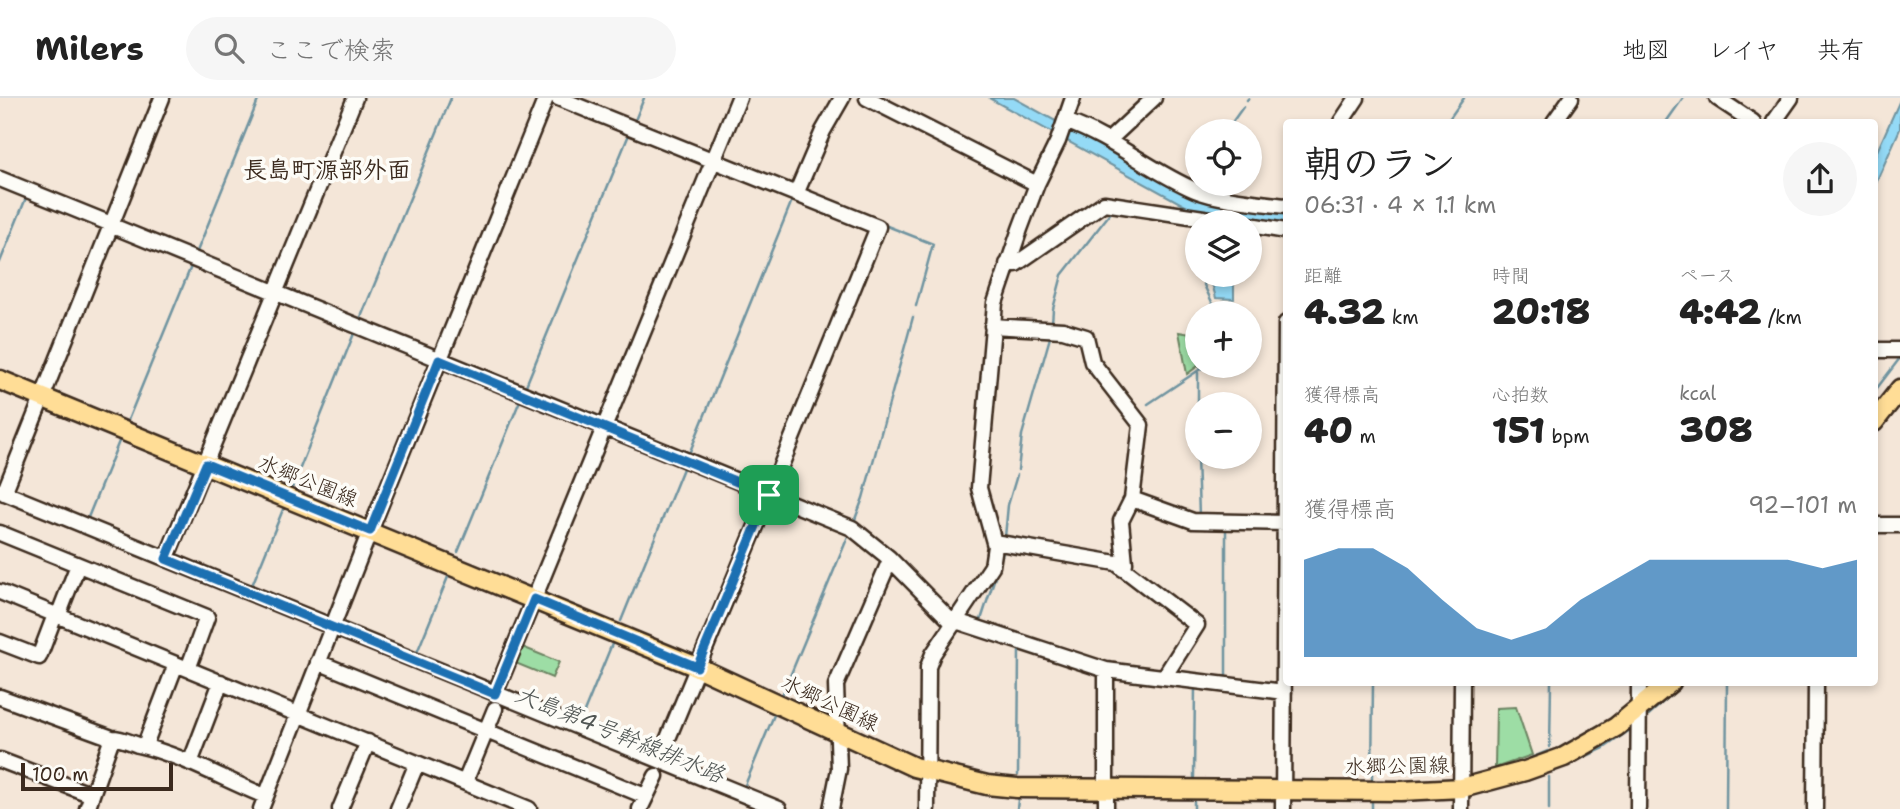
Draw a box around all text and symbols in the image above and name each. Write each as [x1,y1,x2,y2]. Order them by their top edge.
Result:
search box [186,17,676,80]
text: Milers [35,26,144,71]
icon: search [210,29,248,67]
text: ここで検索 [266,32,396,67]
text: 地図 [1622,34,1670,66]
text: レイヤ [1708,34,1779,66]
text: 共有 [1817,34,1865,66]
map controls [1185,119,1262,469]
button: locate [1185,119,1262,196]
text: 朝のラン [1304,138,1456,189]
button: share [1783,142,1857,216]
district label: 長島町源部外面 [243,154,411,186]
text: 06:31 · 4 × 1.1 km [1304,190,1496,220]
button: layers [1185,210,1262,287]
text: 距離 [1304,263,1342,288]
text: 時間 [1492,263,1530,288]
text: ペース [1679,263,1735,288]
text: 4.32 [1304,288,1385,335]
text: 20:18 [1492,288,1590,335]
text: 4:42 [1679,288,1761,335]
button: + [1185,301,1262,378]
text: km [1385,305,1419,330]
text: /km [1761,305,1802,330]
text: kcal [1679,381,1716,406]
text: 獲得標高 [1304,382,1380,407]
text: 心拍数 [1492,382,1549,407]
button: − [1185,392,1262,469]
text: 308 [1679,406,1753,453]
text: 40 [1304,407,1353,454]
text: 151 [1492,407,1545,454]
text: m [1353,424,1376,449]
text: bpm [1545,424,1590,449]
street label: 水郷公園線 [254,448,362,514]
pin [739,465,799,525]
icon: arrive [750,476,788,514]
text: 92–101 m [1748,490,1857,520]
text: 獲得標高 [1304,494,1396,524]
street label: 水郷公園線 [777,668,883,738]
water label: 大島第4号幹線排水路 [511,678,731,790]
street label: 水郷公園線 [1344,751,1450,781]
scale bar [21,760,173,792]
text: 100 m [32,762,89,787]

